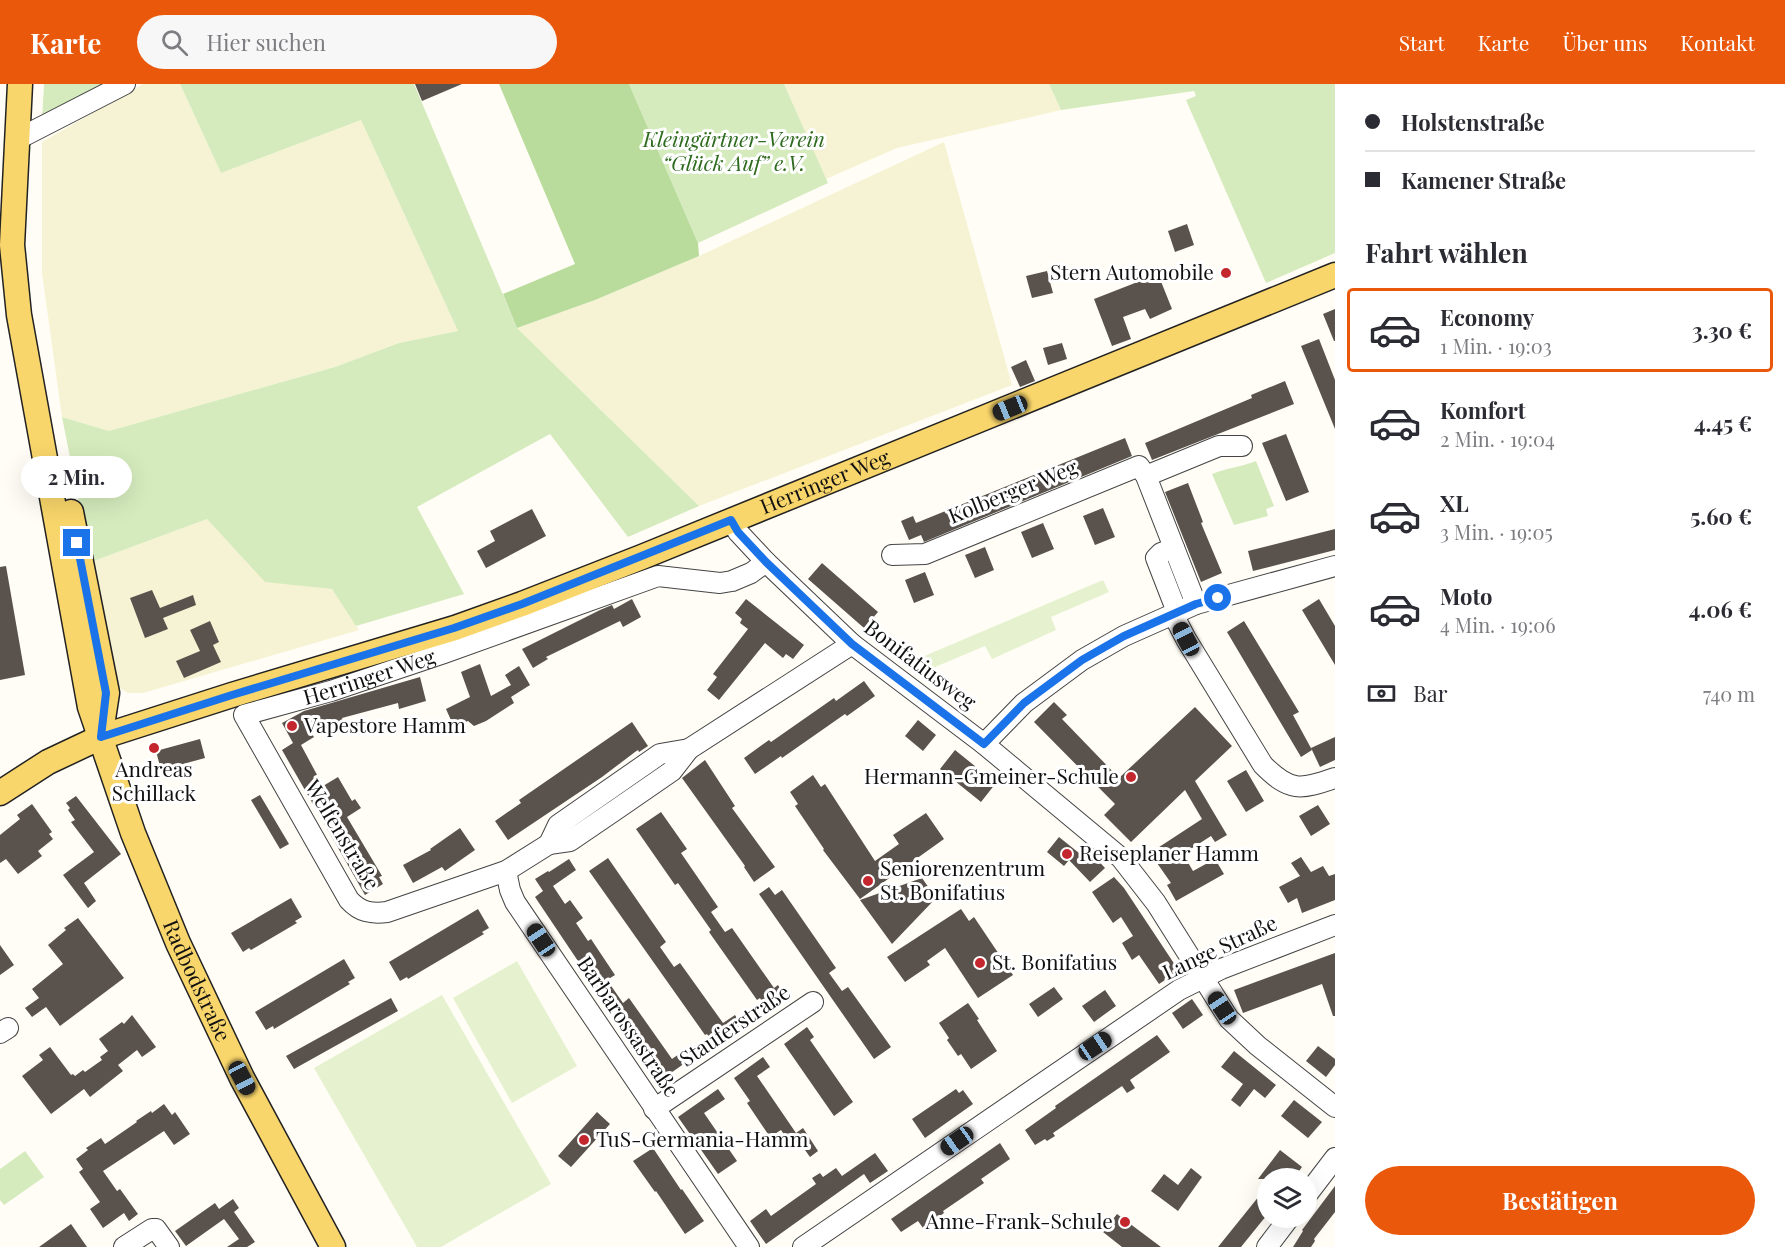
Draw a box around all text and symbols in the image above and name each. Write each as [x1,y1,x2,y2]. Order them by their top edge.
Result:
search box [137,15,557,69]
text: Karte [30,24,101,61]
icon: search [158,26,191,59]
text: Hier suchen [206,27,326,57]
text: Start [1399,28,1445,56]
text: Karte [1478,28,1529,56]
text: Über uns [1562,28,1647,56]
text: Kontakt [1680,28,1755,56]
text: Holstenstraße [1401,107,1545,137]
park label: Kleingärtner-Verein “Glück Auf” e.V. [642,124,825,176]
text: Kamener Straße [1401,165,1566,195]
text: Fahrt wählen [1365,234,1528,270]
place label: Stern Automobile [1050,257,1214,285]
marker: Stern Automobile [1219,266,1233,280]
text: Economy [1440,302,1534,332]
icon: car [1368,303,1422,357]
text: 3.30 € [1692,315,1752,345]
text: 1 Min. · 19:03 [1440,332,1552,359]
car [990,393,1030,423]
text: Komfort [1440,395,1525,425]
icon: car [1368,396,1422,450]
text: 4.45 € [1694,408,1752,438]
text: 2 Min. · 19:04 [1440,425,1555,452]
street label: Herringer Weg [755,442,893,520]
street label: Kolberger Weg [943,451,1081,529]
callout: 2 Min. [22,456,132,498]
text: 2 Min. [48,463,105,490]
text: XL [1440,488,1469,518]
icon: car [1368,489,1422,543]
text: 5.60 € [1690,501,1752,531]
text: 3 Min. · 19:05 [1440,518,1553,545]
route end [63,529,90,556]
text: Moto [1440,581,1493,611]
icon: car [1368,582,1422,636]
route start [1204,584,1231,611]
text: 4.06 € [1689,594,1752,624]
text: 4 Min. · 19:06 [1440,611,1556,638]
street label: Bonifatiusweg [859,612,983,715]
car [1170,619,1202,659]
street label: Herringer Weg [300,641,439,710]
icon: cash [1365,677,1398,710]
text: Bar [1413,678,1447,708]
text: 740 m [1703,680,1755,707]
place label: Vapestore Hamm [303,710,466,738]
marker: Vapestore Hamm [285,719,299,733]
marker: Andreas Schillack [147,741,161,755]
place label: Andreas Schillack [112,754,197,806]
place label: Hermann-Gmeiner-Schule [864,761,1119,789]
marker: Hermann-Gmeiner-Schule [1124,770,1138,784]
street label: Welfenstraße [299,773,388,894]
place label: Reiseplaner Hamm [1079,838,1259,866]
marker: Reiseplaner Hamm [1060,847,1074,861]
place label: Seniorenzentrum St. Bonifatius [880,853,1045,905]
marker: Seniorenzentrum St. Bonifatius [861,874,875,888]
street label: Lange Straße [1157,907,1281,985]
street label: Radbodstraße [158,915,239,1046]
car [523,920,559,960]
place label: St. Bonifatius [992,947,1117,975]
street label: Barbarossastraße [572,950,687,1102]
marker: St. Bonifatius [973,956,987,970]
street label: Stauferstraße [673,977,795,1072]
car [1204,988,1240,1028]
car [1075,1028,1115,1064]
car [226,1058,258,1098]
car [937,1123,977,1159]
place label: TuS-Germania-Hamm [596,1124,809,1152]
marker: TuS-Germania-Hamm [577,1133,591,1147]
button: Bestätigen [1365,1166,1755,1235]
map controls [1257,1168,1317,1228]
button: layers [1257,1168,1317,1228]
place label: Anne-Frank-Schule [925,1206,1113,1234]
marker: Anne-Frank-Schule [1118,1215,1132,1229]

